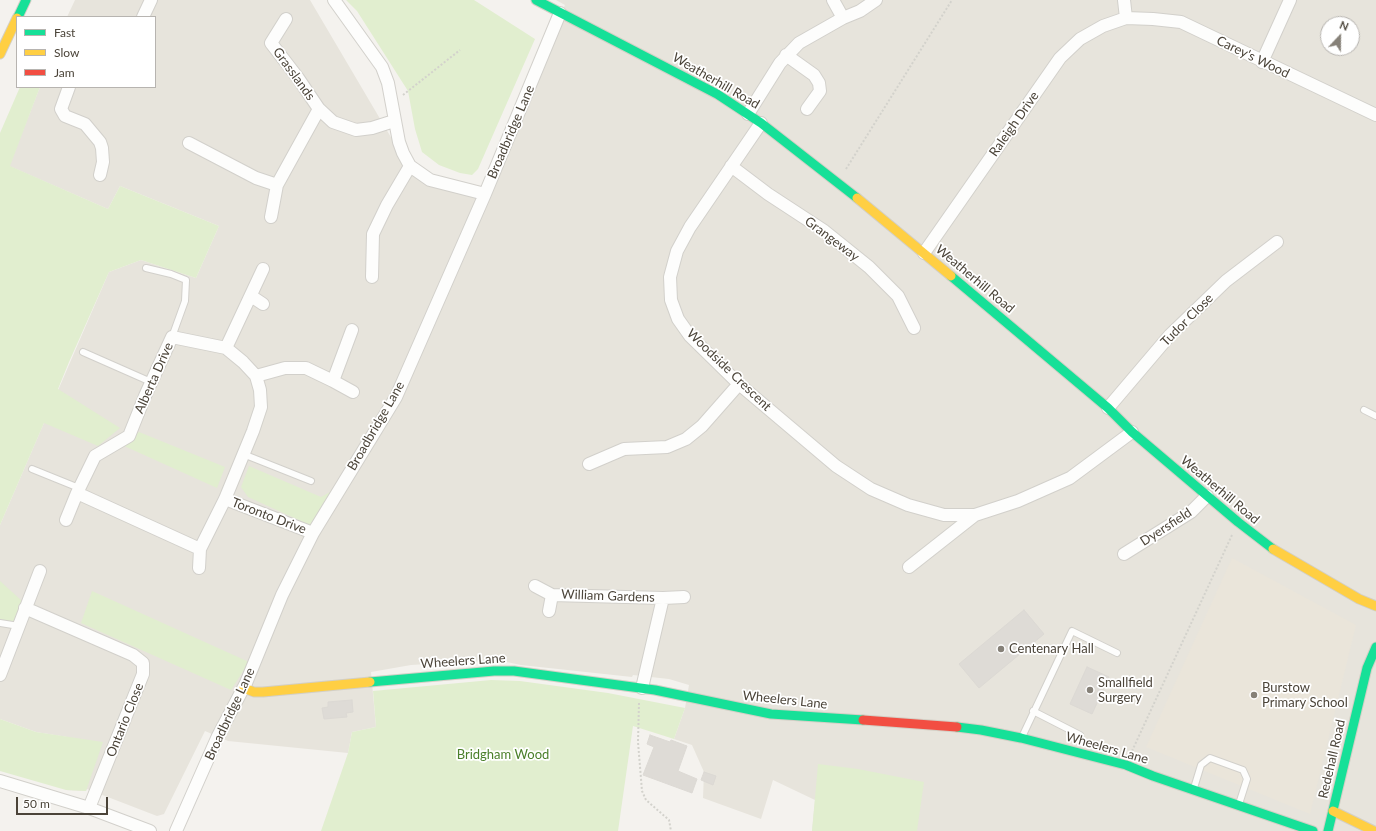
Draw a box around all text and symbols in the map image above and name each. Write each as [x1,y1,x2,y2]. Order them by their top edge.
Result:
legend [16,16,156,88]
north arrow [1320,16,1360,56]
text: N [1338,18,1351,33]
text: Fast [54,25,75,40]
street label: Carey's Wood [1214,33,1292,81]
text: Slow [54,45,79,60]
street label: Grasslands [270,45,318,103]
street label: Weatherhill Road [670,50,762,112]
text: Jam [54,65,75,80]
street label: Broadbridge Lane [484,83,538,181]
street label: Raleigh Drive [986,88,1042,160]
street label: Grangeway [802,213,862,265]
street label: Weatherhill Road [932,241,1018,317]
street label: Tudor Close [1157,290,1217,350]
street label: Woodside Crescent [684,326,774,414]
street label: Alberta Drive [131,340,177,416]
street label: Broadbridge Lane [344,379,408,473]
street label: Weatherhill Road [1177,452,1263,528]
street label: Toronto Drive [229,495,309,537]
street label: Dyersfield [1137,505,1195,549]
street label: William Gardens [561,587,655,605]
place label: Centenary Hall [1009,641,1094,657]
marker: Centenary Hall [996,644,1006,654]
street label: Wheelers Lane [420,650,506,672]
street label: Broadbridge Lane [202,665,258,763]
place label: Smallfield Surgery [1098,675,1153,706]
place label: Burstow Primary School [1262,680,1348,711]
street label: Ontario Close [103,681,147,759]
marker: Smallfield Surgery [1085,685,1095,695]
street label: Wheelers Lane [742,688,828,712]
marker: Burstow Primary School [1249,690,1259,700]
street label: Redehall Road [1315,718,1349,800]
street label: Wheelers Lane [1064,729,1150,767]
park label: Bridgham Wood [457,747,549,763]
scale bar [18,789,110,815]
text: 50 m [23,796,50,811]

